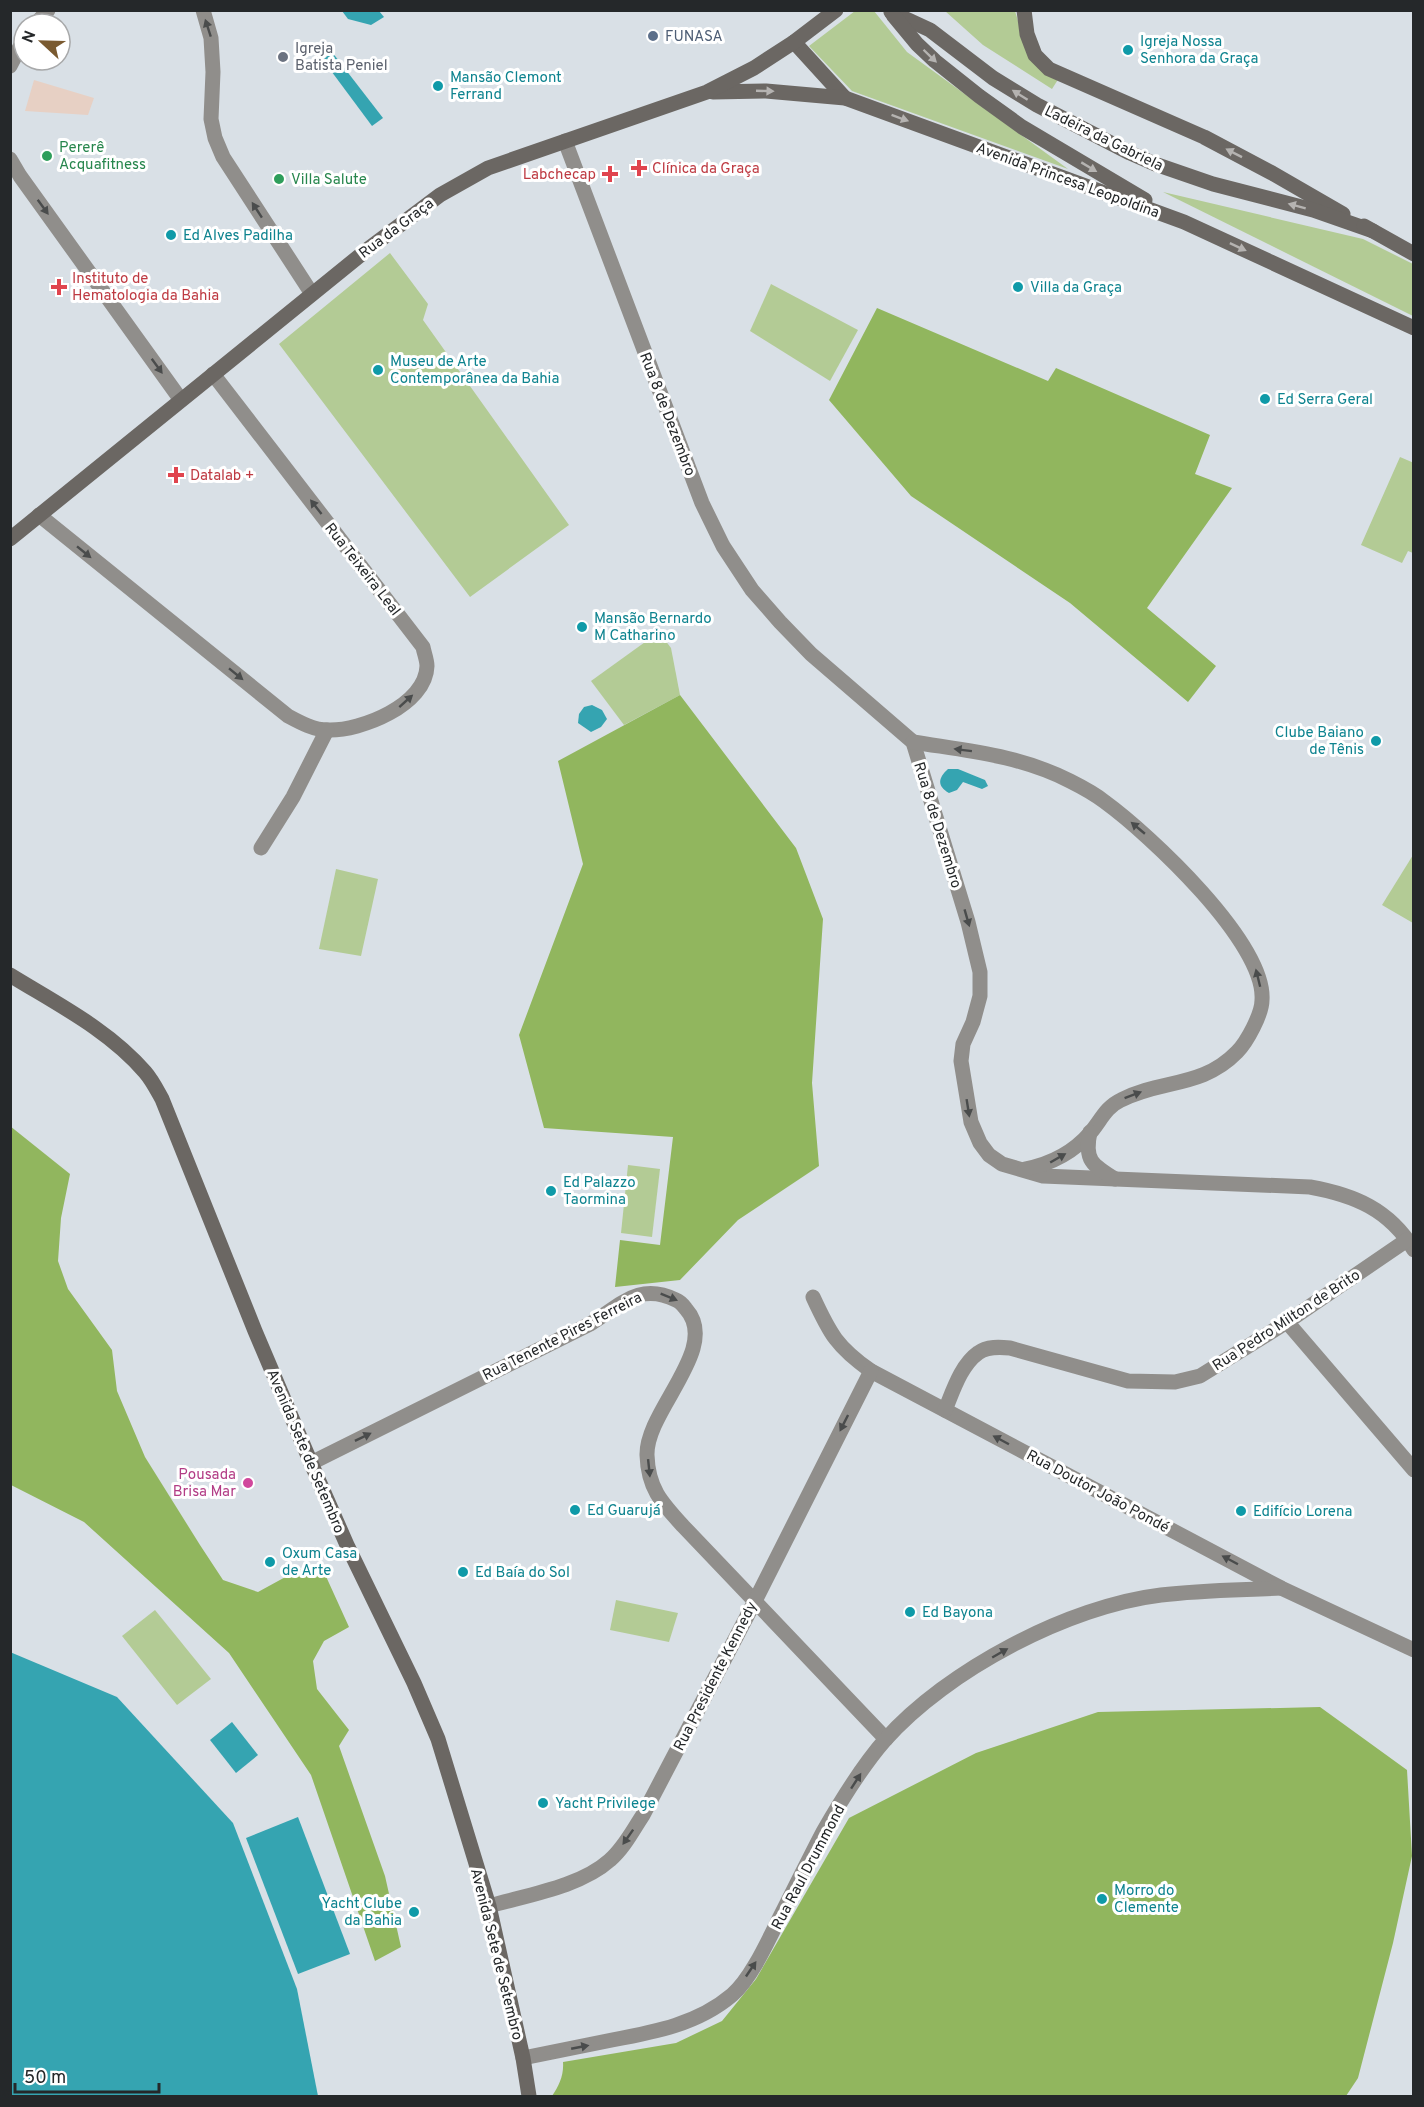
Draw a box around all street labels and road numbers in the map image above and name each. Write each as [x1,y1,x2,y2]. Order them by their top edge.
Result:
street label: Ladeira da Gabriela [1041,102,1166,176]
street label: Avenida Princesa Leopoldina [973,139,1162,223]
street label: Rua da Graça [356,195,438,263]
street label: Rua 8 de Dezembro [634,350,699,479]
street label: Rua Teixeira Leal [320,520,404,620]
street label: Rua 8 de Dezembro [908,760,965,891]
street label: Rua Pedro Milton de Brito [1209,1266,1364,1376]
street label: Rua Tenente Pires Ferreira [480,1289,645,1386]
street label: Avenida Sete de Setembro [261,1367,348,1536]
street label: Rua Doutor João Pondé [1023,1447,1172,1538]
street label: Rua Presidente Kennedy [670,1599,762,1755]
street label: Rua Raul Drummond [768,1802,850,1934]
street label: Avenida Sete de Setembro [465,1866,526,2042]

